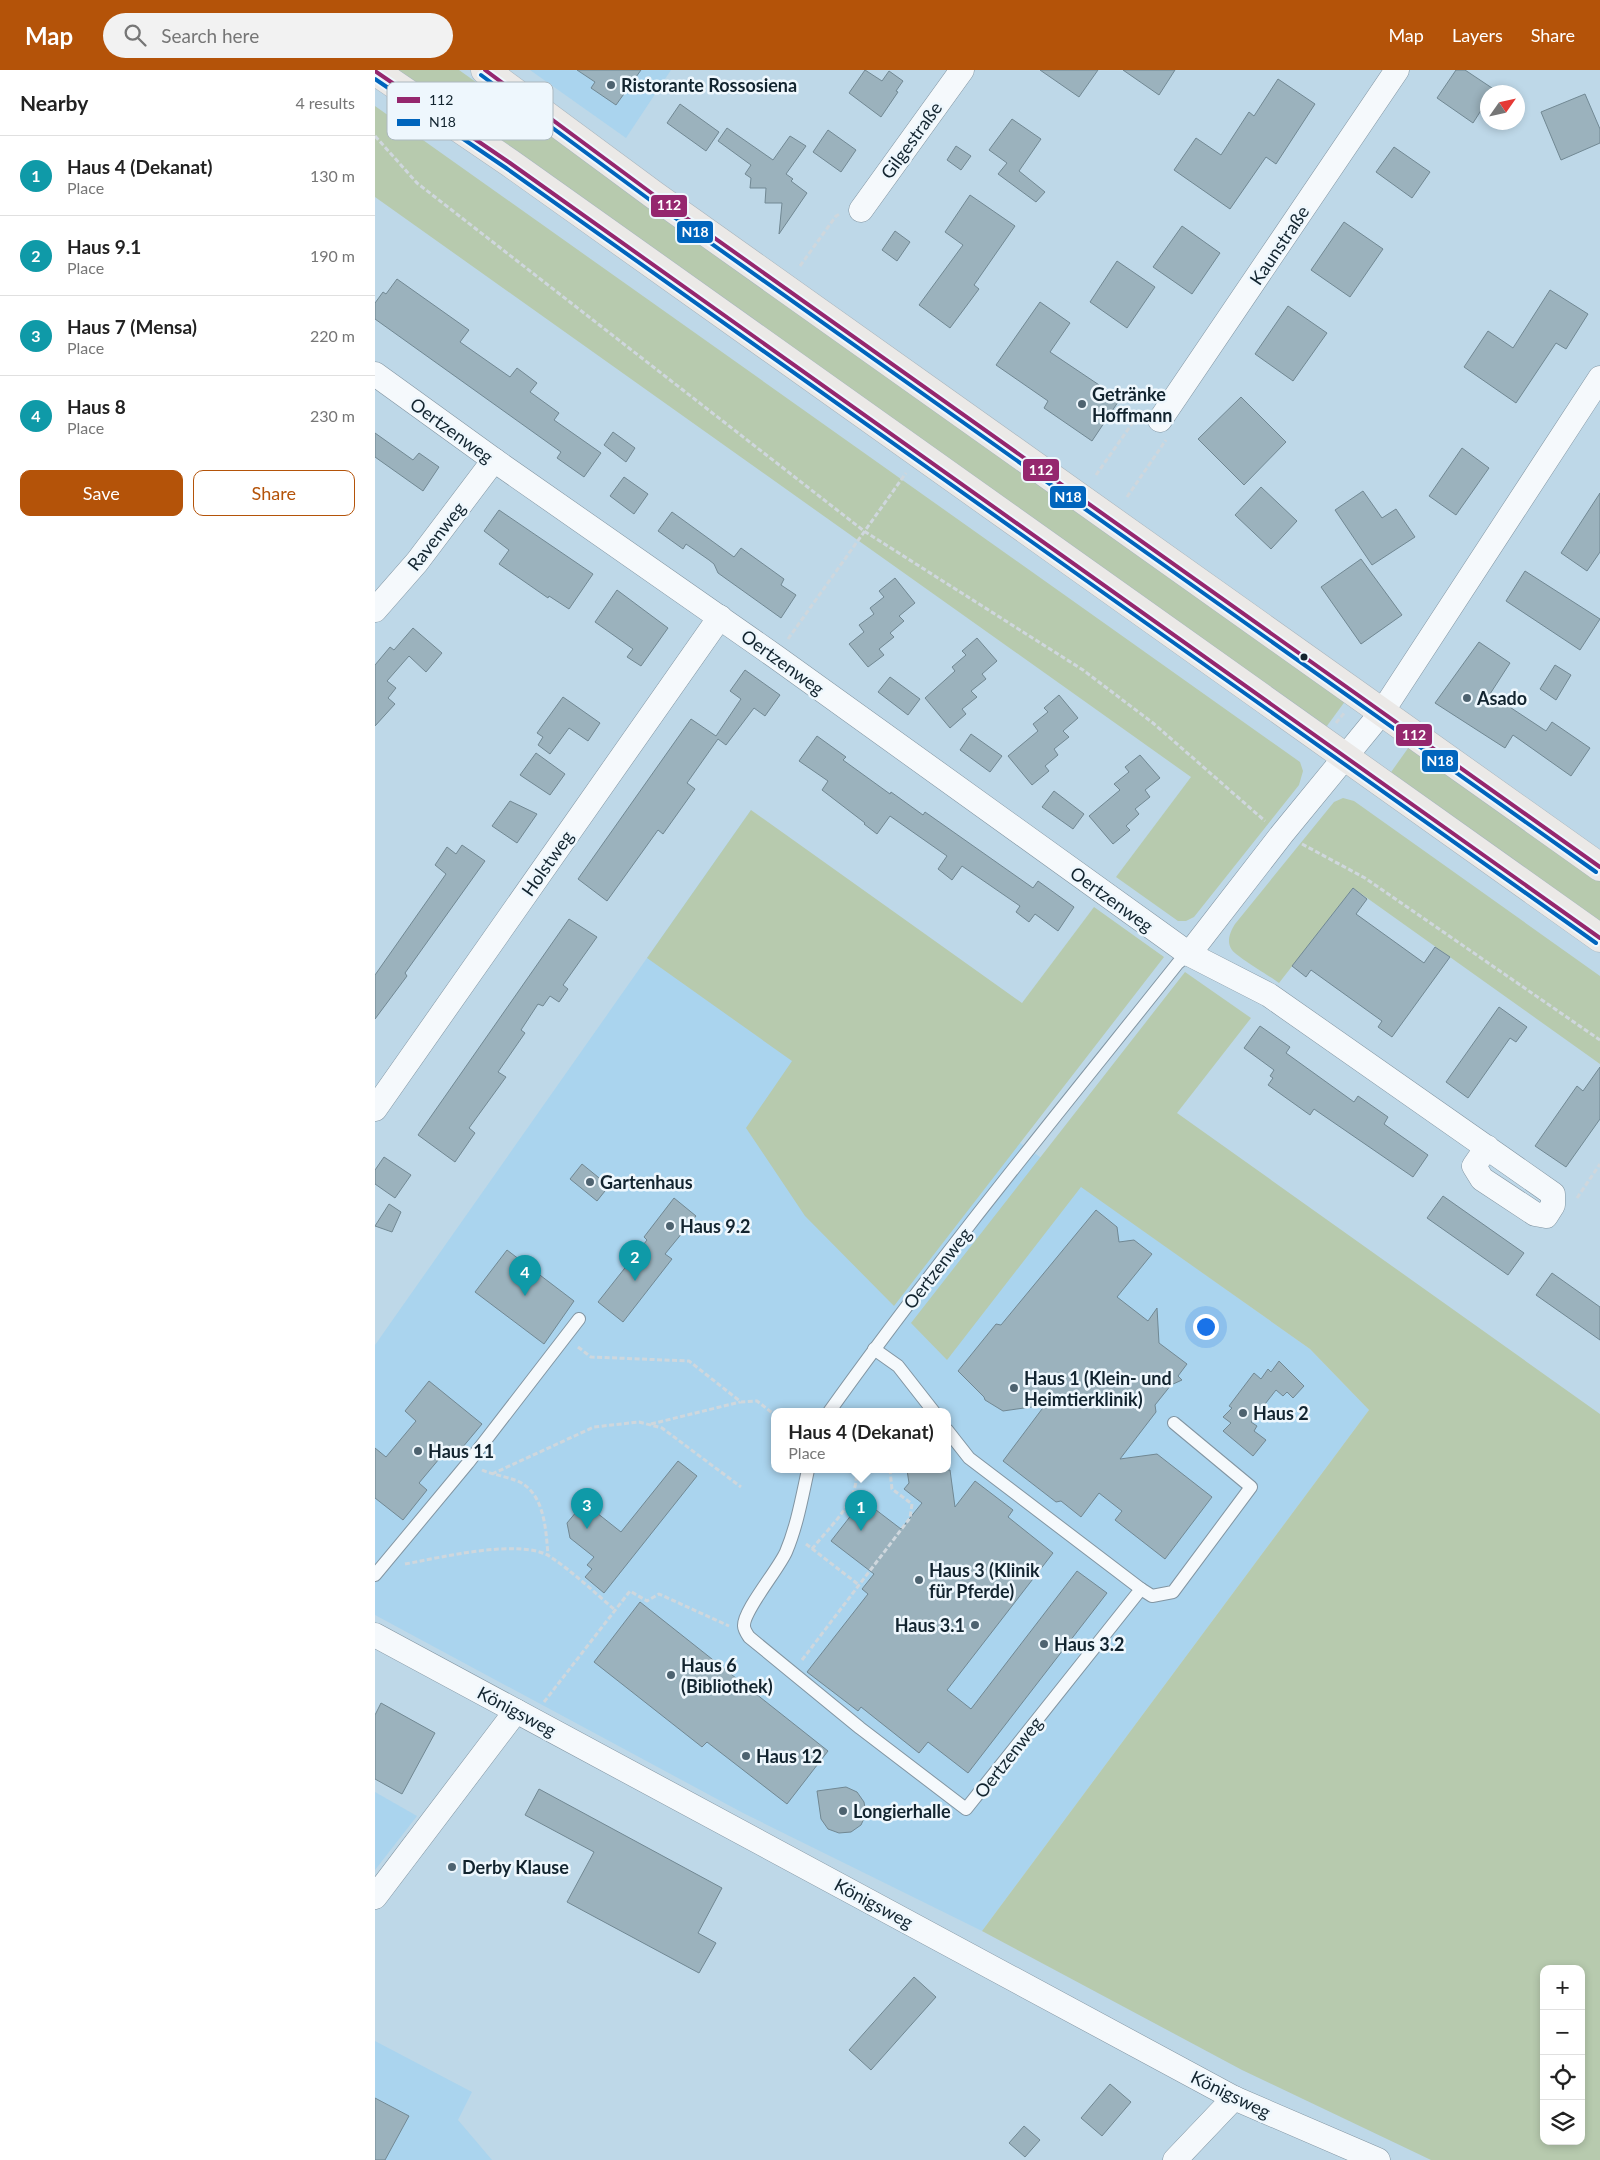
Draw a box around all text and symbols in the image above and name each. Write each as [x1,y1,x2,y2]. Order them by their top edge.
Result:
search box [103,13,453,58]
text: Map [25,21,73,50]
icon: search [121,21,149,49]
text: Search here [161,24,259,47]
text: Map [1388,24,1424,46]
text: Layers [1452,24,1503,46]
text: Share [1531,24,1575,46]
place label: Ristorante Rossosiena [621,74,797,96]
marker: Ristorante Rossosiena [605,79,617,91]
legend [387,82,553,140]
north arrow [1480,85,1525,130]
text: Nearby [20,90,88,115]
text: 112 [429,91,453,108]
text: 4 results [295,93,355,112]
street label: Gilgestraße [876,97,946,183]
text: N18 [429,113,456,130]
text: Haus 4 (Dekanat) [67,155,212,178]
text: 1 [31,166,41,185]
text: 130 m [310,166,355,185]
text: Place [67,178,104,197]
line badge: 112 [650,194,688,218]
text: 112 [657,196,681,213]
street label: Kaunstraße [1245,201,1313,289]
line badge: N18 [676,220,714,244]
text: N18 [681,223,709,240]
text: Haus 9.1 [67,235,141,258]
text: 2 [31,246,41,265]
text: 190 m [310,246,355,265]
text: Place [67,258,104,277]
text: Haus 7 (Mensa) [67,315,197,338]
text: 3 [31,326,41,345]
text: 220 m [310,326,355,345]
text: Place [67,338,104,357]
place label: Getränke Hoffmann [1092,383,1173,426]
street label: Oertzenweg [406,393,498,467]
text: Haus 8 [67,395,126,418]
marker: Getränke Hoffmann [1076,398,1088,410]
text: 4 [31,406,41,425]
text: 230 m [310,406,355,425]
text: Place [67,418,104,437]
line badge: 112 [1022,458,1060,482]
text: 112 [1029,461,1053,478]
button: Save [20,470,183,516]
button: Share [193,470,355,516]
line badge: N18 [1049,485,1087,509]
text: N18 [1054,488,1082,505]
street label: Ravenweg [402,497,470,575]
street label: Oertzenweg [737,625,829,699]
unlabelled marker [1299,652,1309,662]
place label: Asado [1476,687,1527,709]
marker: Asado [1461,692,1473,704]
line badge: 112 [1395,723,1433,747]
text: 112 [1402,726,1426,743]
line badge: N18 [1421,749,1459,773]
text: N18 [1426,752,1454,769]
street label: Holstweg [516,826,578,900]
street label: Oertzenweg [1066,862,1158,936]
place label: Gartenhaus [600,1171,693,1193]
marker: Gartenhaus [584,1176,596,1188]
place label: Haus 9.2 [680,1215,750,1237]
marker: Haus 9.2 [664,1220,676,1232]
street label: Oertzenweg [898,1223,976,1313]
pin: 2 [619,1240,651,1281]
pin: 4 [509,1255,541,1296]
your location [1193,1314,1219,1340]
place label: Haus 1 (Klein- und Heimtierklinik) [1024,1367,1172,1410]
marker: Haus 1 (Klein- und Heimtierklinik) [1008,1382,1020,1394]
place label: Haus 2 [1253,1402,1309,1424]
marker: Haus 2 [1237,1407,1249,1419]
popup [771,1408,951,1473]
text: Haus 4 (Dekanat) [788,1420,934,1443]
place label: Haus 11 [428,1440,494,1462]
text: Place [788,1443,826,1462]
marker: Haus 11 [412,1445,424,1457]
pin: 3 [571,1488,603,1529]
pin: 1 [845,1490,877,1531]
place label: Haus 3 (Klinik für Pferde) [929,1559,1040,1602]
marker: Haus 3 (Klinik für Pferde) [913,1574,925,1586]
place label: Haus 3.1 [895,1614,965,1636]
marker: Haus 3.1 [969,1619,981,1631]
place label: Haus 3.2 [1054,1633,1124,1655]
marker: Haus 3.2 [1038,1638,1050,1650]
place label: Haus 6 (Bibliothek) [681,1654,773,1697]
marker: Haus 6 (Bibliothek) [665,1669,677,1681]
street label: Königsweg [474,1681,560,1741]
street label: Oertzenweg [969,1712,1047,1802]
place label: Haus 12 [756,1745,822,1767]
marker: Haus 12 [740,1750,752,1762]
place label: Longierhalle [853,1800,951,1822]
marker: Longierhalle [837,1805,849,1817]
place label: Derby Klause [462,1856,569,1878]
marker: Derby Klause [446,1861,458,1873]
street label: Königsweg [831,1873,917,1933]
map controls [1540,1965,1585,2145]
button: + [1540,1965,1585,2010]
button: − [1540,2010,1585,2055]
button: locate [1540,2055,1585,2100]
street label: Königsweg [1188,2065,1274,2123]
button: layers [1540,2100,1585,2145]

